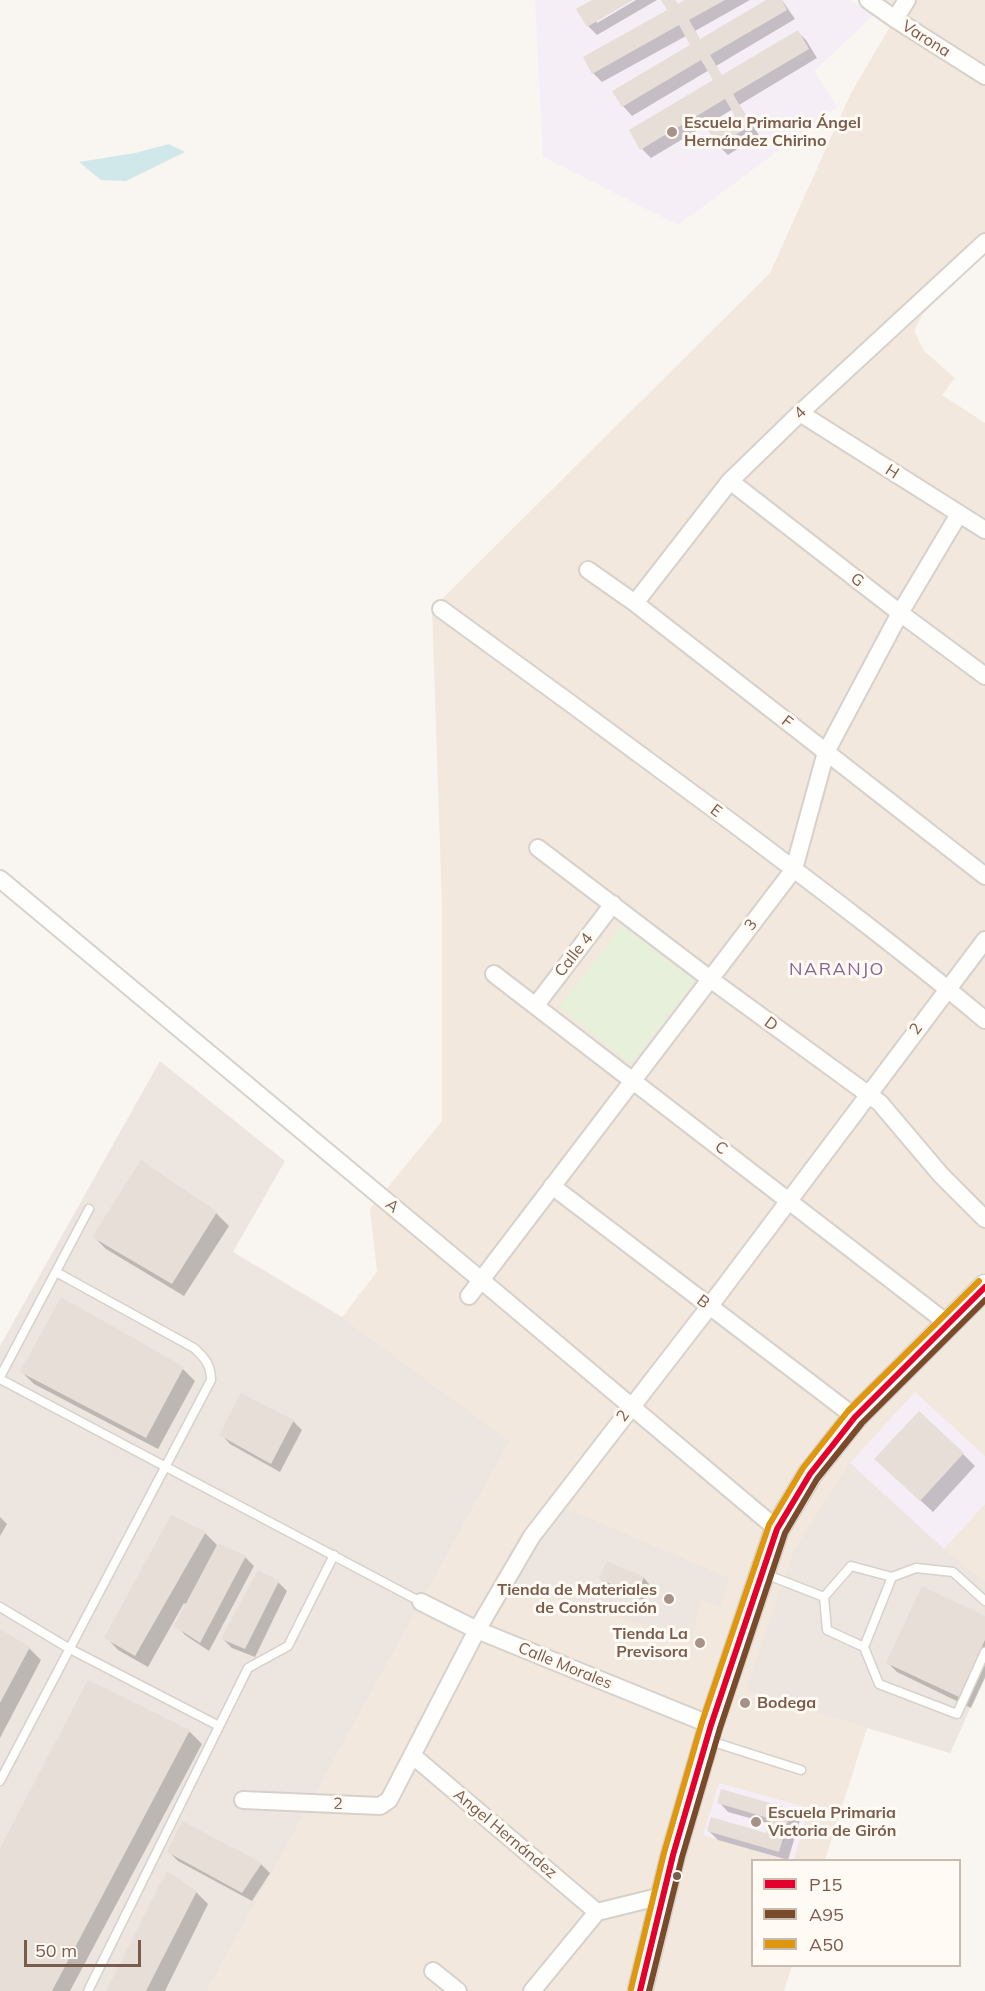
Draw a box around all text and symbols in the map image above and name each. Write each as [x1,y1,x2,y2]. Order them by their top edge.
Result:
street label: Varona [898,17,954,61]
place label: Escuela Primaria Ángel Hernández Chirino [684,113,861,151]
marker: Escuela Primaria Ángel Hernández Chirino [665,125,679,139]
street label: 4 [790,403,810,423]
street label: H [882,461,902,483]
street label: G [846,569,868,591]
street label: F [778,712,796,732]
street label: E [706,801,726,821]
street label: 3 [740,915,762,935]
street label: Calle 4 [551,929,597,981]
district label: NARANJO [789,959,885,981]
street label: D [761,1013,781,1035]
street label: 2 [905,1019,927,1039]
street label: C [711,1137,731,1159]
street label: A [381,1195,403,1217]
street label: B [693,1291,713,1313]
street label: 2 [612,1406,634,1426]
place label: Tienda de Materiales de Construcción [497,1580,657,1618]
marker: Tienda de Materiales de Construcción [662,1592,676,1606]
place label: Tienda La Previsora [612,1624,688,1662]
marker: Tienda La Previsora [693,1636,707,1650]
street label: Calle Morales [515,1638,615,1694]
place label: Bodega [757,1693,816,1713]
marker: Bodega [738,1696,752,1710]
street label: Angel Hernández [449,1785,561,1883]
street label: 2 [333,1794,343,1814]
place label: Escuela Primaria Victoria de Girón [768,1803,896,1841]
marker: Escuela Primaria Victoria de Girón [749,1815,763,1829]
legend [751,1859,961,1967]
unlabelled marker [671,1870,683,1882]
text: P15 [809,1873,842,1896]
text: A95 [809,1903,844,1926]
scale bar [27,1928,144,1966]
text: A50 [809,1933,844,1956]
text: 50 m [35,1939,77,1962]

